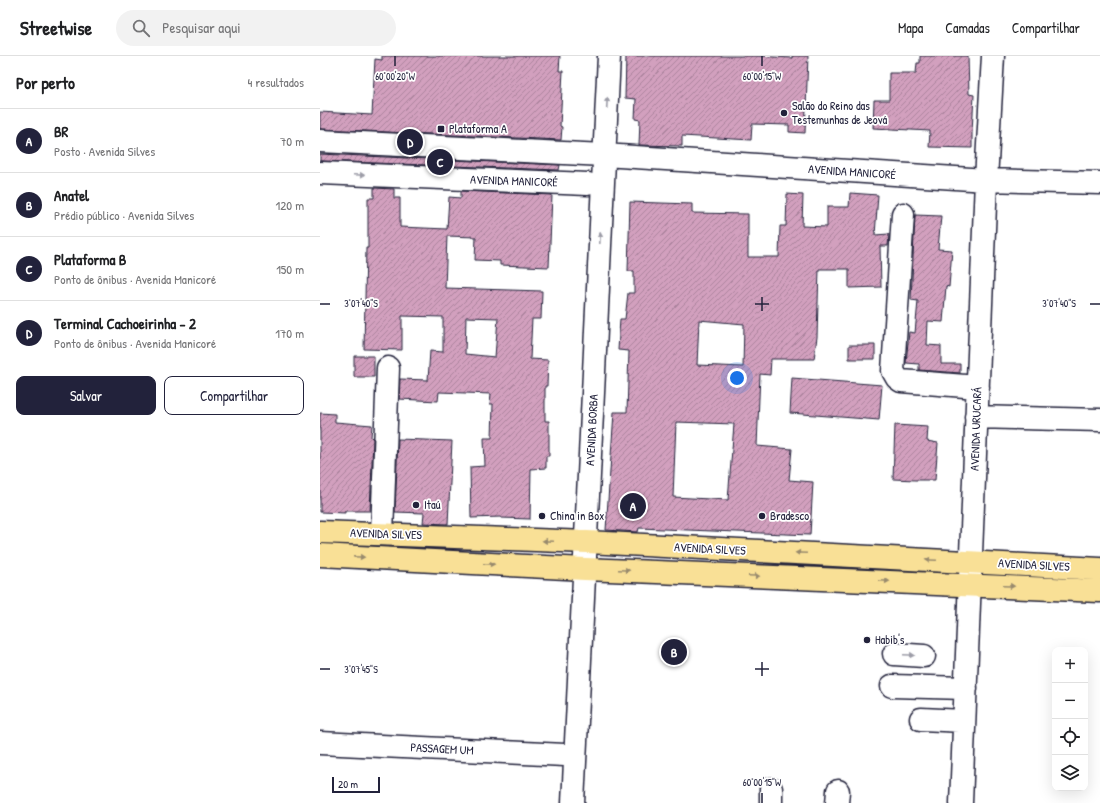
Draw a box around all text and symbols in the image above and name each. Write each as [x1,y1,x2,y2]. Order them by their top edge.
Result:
search box [116,10,396,46]
text: Streetwise [20,15,92,41]
icon: search [130,17,152,39]
text: Pesquisar aqui [162,17,241,38]
text: Mapa [898,18,923,37]
text: Camadas [945,18,990,37]
text: Compartilhar [1012,18,1080,37]
text: 60°00'20"W [375,70,416,83]
text: 60°00'15"W [743,70,782,83]
text: Por perto [16,71,75,94]
text: 4 resultados [247,73,304,91]
one-way arrow [603,97,610,109]
place label: Salão do Reino das Testemunhas de Jeová [792,97,887,128]
marker: Salão do Reino das Testemunhas de Jeová [779,108,789,118]
place label: Plataforma A [449,120,507,137]
text: BR [54,121,68,142]
marker: Plataforma A [436,124,446,134]
pin: D [397,127,423,157]
text: A [26,132,32,150]
text: 70 m [280,132,304,150]
text: Posto · Avenida Silves [54,142,155,160]
pin: C [427,147,453,177]
street label: AVENIDA MANICORÉ [808,160,897,183]
street label: AVENIDA MANICORÉ [470,170,559,191]
one-way arrow [353,171,365,178]
text: Anatel [54,185,89,206]
text: B [26,196,32,214]
text: 120 m [276,196,304,214]
text: Prédio público · Avenida Silves [54,206,194,224]
one-way arrow [597,231,603,244]
text: Plataforma B [54,249,126,270]
text: C [25,260,33,278]
text: 150 m [276,260,304,278]
text: Ponto de ônibus · Avenida Manicoré [54,270,216,288]
text: 3°07'40"S [344,297,378,310]
text: 3°07'40"S [1042,297,1076,310]
text: Terminal Cachoeirinha - 2 [54,313,196,334]
text: D [26,324,32,342]
text: 170 m [275,324,304,342]
text: Ponto de ônibus · Avenida Manicoré [54,334,216,352]
your location [727,368,747,388]
button: Salvar [16,376,156,415]
button: Compartilhar [164,376,304,415]
street label: AVENIDA URUCARÁ [966,387,985,471]
street label: AVENIDA BORBA [581,394,602,466]
pin: A [620,491,646,521]
place label: Itaú [424,496,441,513]
marker: Itaú [411,500,421,510]
place label: China in Box [550,507,604,524]
place label: Bradesco [770,507,809,524]
marker: China in Box [537,511,547,521]
marker: Bradesco [757,511,767,521]
street label: AVENIDA SILVES [350,524,423,543]
one-way arrow [541,538,554,544]
street label: AVENIDA SILVES [674,538,747,559]
one-way arrow [795,550,807,557]
one-way arrow [353,554,365,561]
street label: AVENIDA SILVES [998,554,1071,575]
one-way arrow [924,557,937,563]
one-way arrow [483,561,496,567]
one-way arrow [618,567,630,574]
one-way arrow [748,572,760,579]
one-way arrow [878,578,891,584]
one-way arrow [1003,583,1015,590]
place label: Habib's [875,631,905,648]
marker: Habib's [862,635,872,645]
pin: B [661,637,687,667]
map controls [1052,647,1088,791]
button: + [1052,647,1088,683]
one-way arrow [903,652,916,658]
text: 3°07'45"S [344,663,378,676]
button: − [1052,683,1088,719]
button: locate [1052,719,1088,755]
street label: PASSAGEM UM [410,738,474,759]
button: layers [1052,755,1088,791]
scale bar [332,775,380,794]
text: 60°00'15"W [743,776,782,789]
text: 20 m [338,777,358,791]

